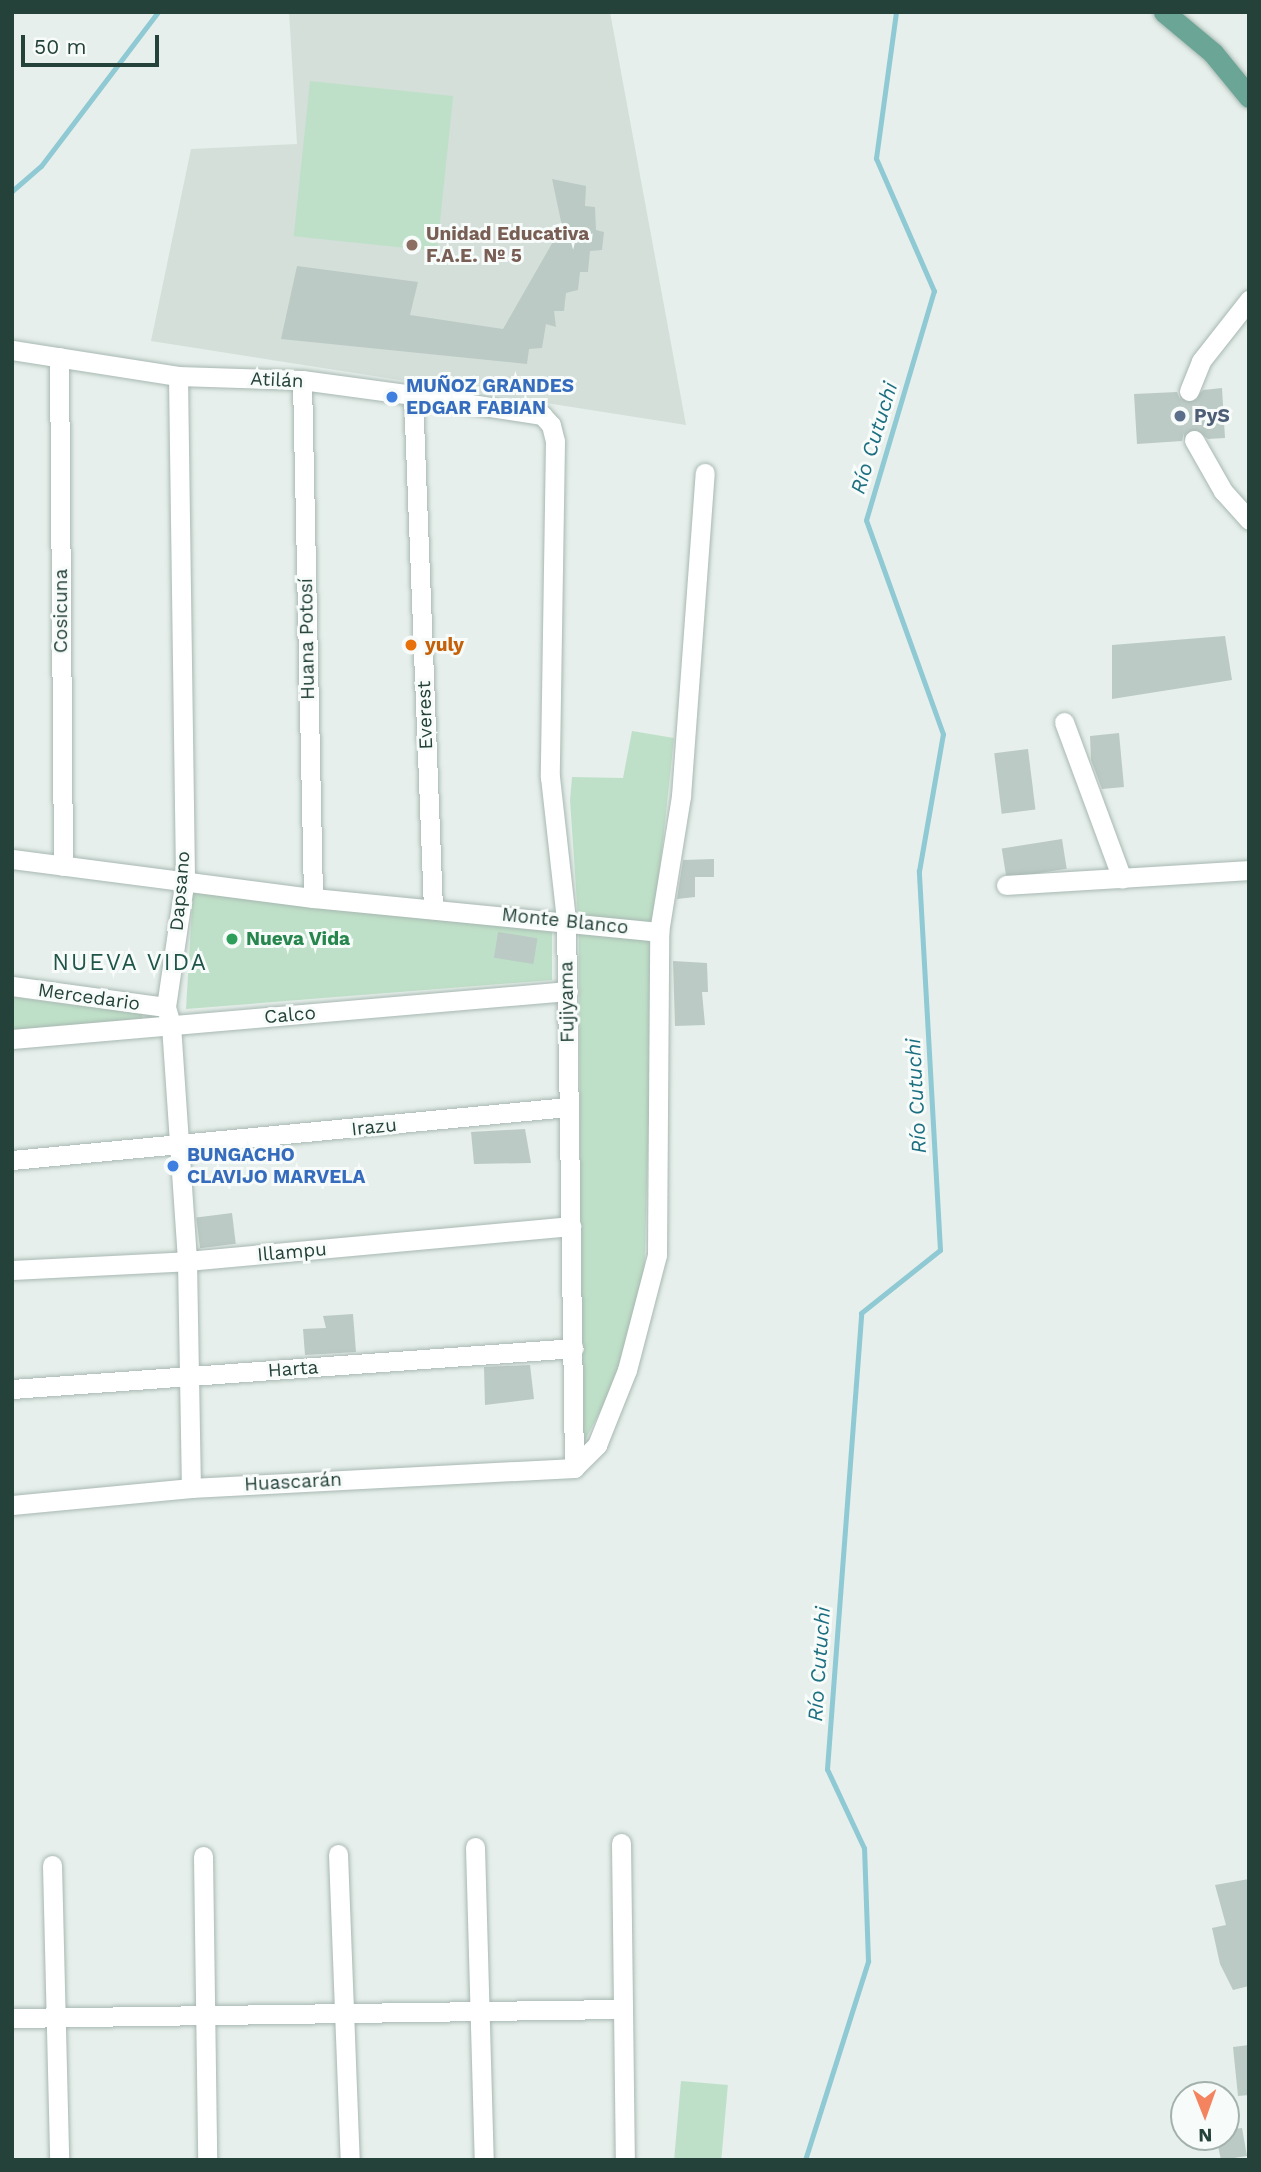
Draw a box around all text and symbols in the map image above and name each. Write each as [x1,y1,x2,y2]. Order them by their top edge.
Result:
scale bar [24,21,163,65]
text: 50 m [34,34,86,59]
place label: Unidad Educativa F.A.E. Nº 5 [426,223,589,267]
marker: Unidad Educativa F.A.E. Nº 5 [404,237,420,253]
street label: Atilán [250,367,304,393]
place label: MUÑOZ GRANDES EDGAR FABIAN [406,375,574,419]
water label: Río Cutuchi [845,379,903,497]
marker: MUÑOZ GRANDES EDGAR FABIAN [384,389,400,405]
place label: PyS [1194,405,1230,427]
marker: PyS [1172,408,1188,424]
street label: Cosicuna [50,569,72,653]
street label: Huana Potosí [295,578,319,700]
place label: yuly [425,634,464,656]
marker: yuly [403,637,419,653]
street label: Everest [412,680,438,750]
street label: Dapsano [165,850,195,932]
street label: Monte Blanco [501,903,629,939]
place label: Nueva Vida [246,928,351,950]
marker: Nueva Vida [224,931,240,947]
district label: NUEVA VIDA [53,949,207,977]
street label: Fujiyama [555,961,579,1043]
street label: Mercedario [36,979,142,1015]
street label: Calco [263,1001,317,1029]
water label: Río Cutuchi [900,1038,932,1154]
street label: Irazu [350,1113,398,1141]
place label: BUNGACHO CLAVIJO MARVELA [187,1144,365,1188]
marker: BUNGACHO CLAVIJO MARVELA [165,1158,181,1174]
street label: Illampu [256,1238,328,1266]
street label: Harta [267,1356,319,1382]
street label: Huascarán [244,1468,342,1496]
water label: Río Cutuchi [802,1606,836,1722]
north arrow [1170,2081,1240,2151]
text: N [1198,2124,1213,2147]

